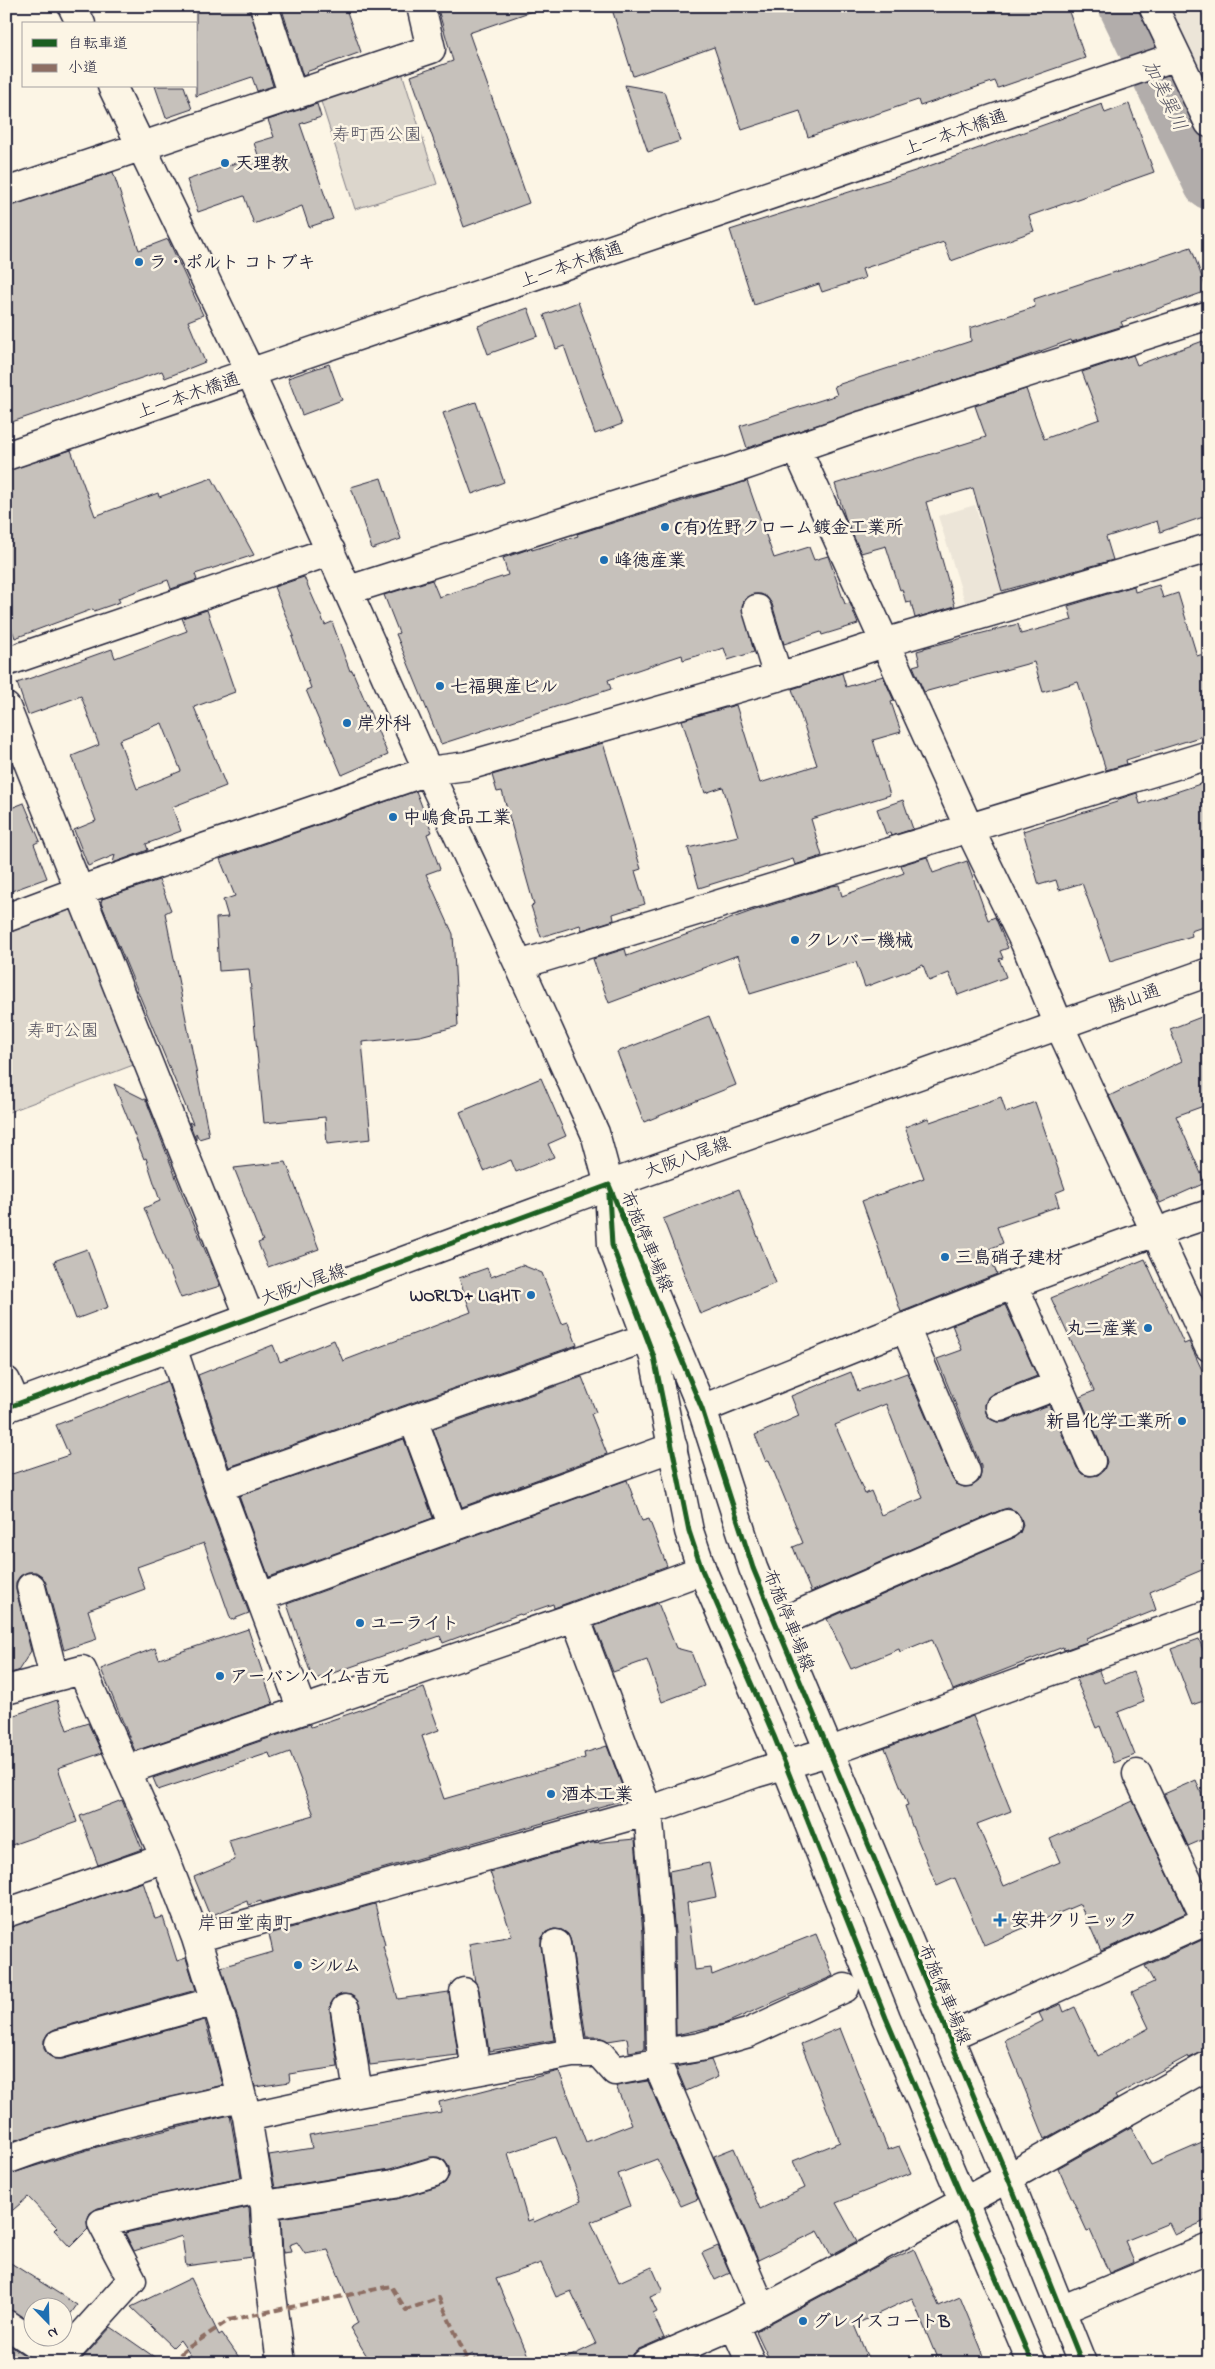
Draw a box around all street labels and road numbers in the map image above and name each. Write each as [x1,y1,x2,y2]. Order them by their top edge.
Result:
street label: 上一本木橋通 [900,104,1011,164]
street label: 上一本木橋通 [516,236,627,296]
street label: 上一本木橋通 [133,367,244,427]
street label: 勝山通 [1105,978,1165,1021]
street label: 大阪八尾線 [641,1131,734,1186]
street label: 布施停車場線 [612,1187,678,1297]
street label: 大阪八尾線 [257,1258,350,1313]
street label: 布施停車場線 [755,1566,819,1676]
street label: 布施停車場線 [910,1940,976,2050]

